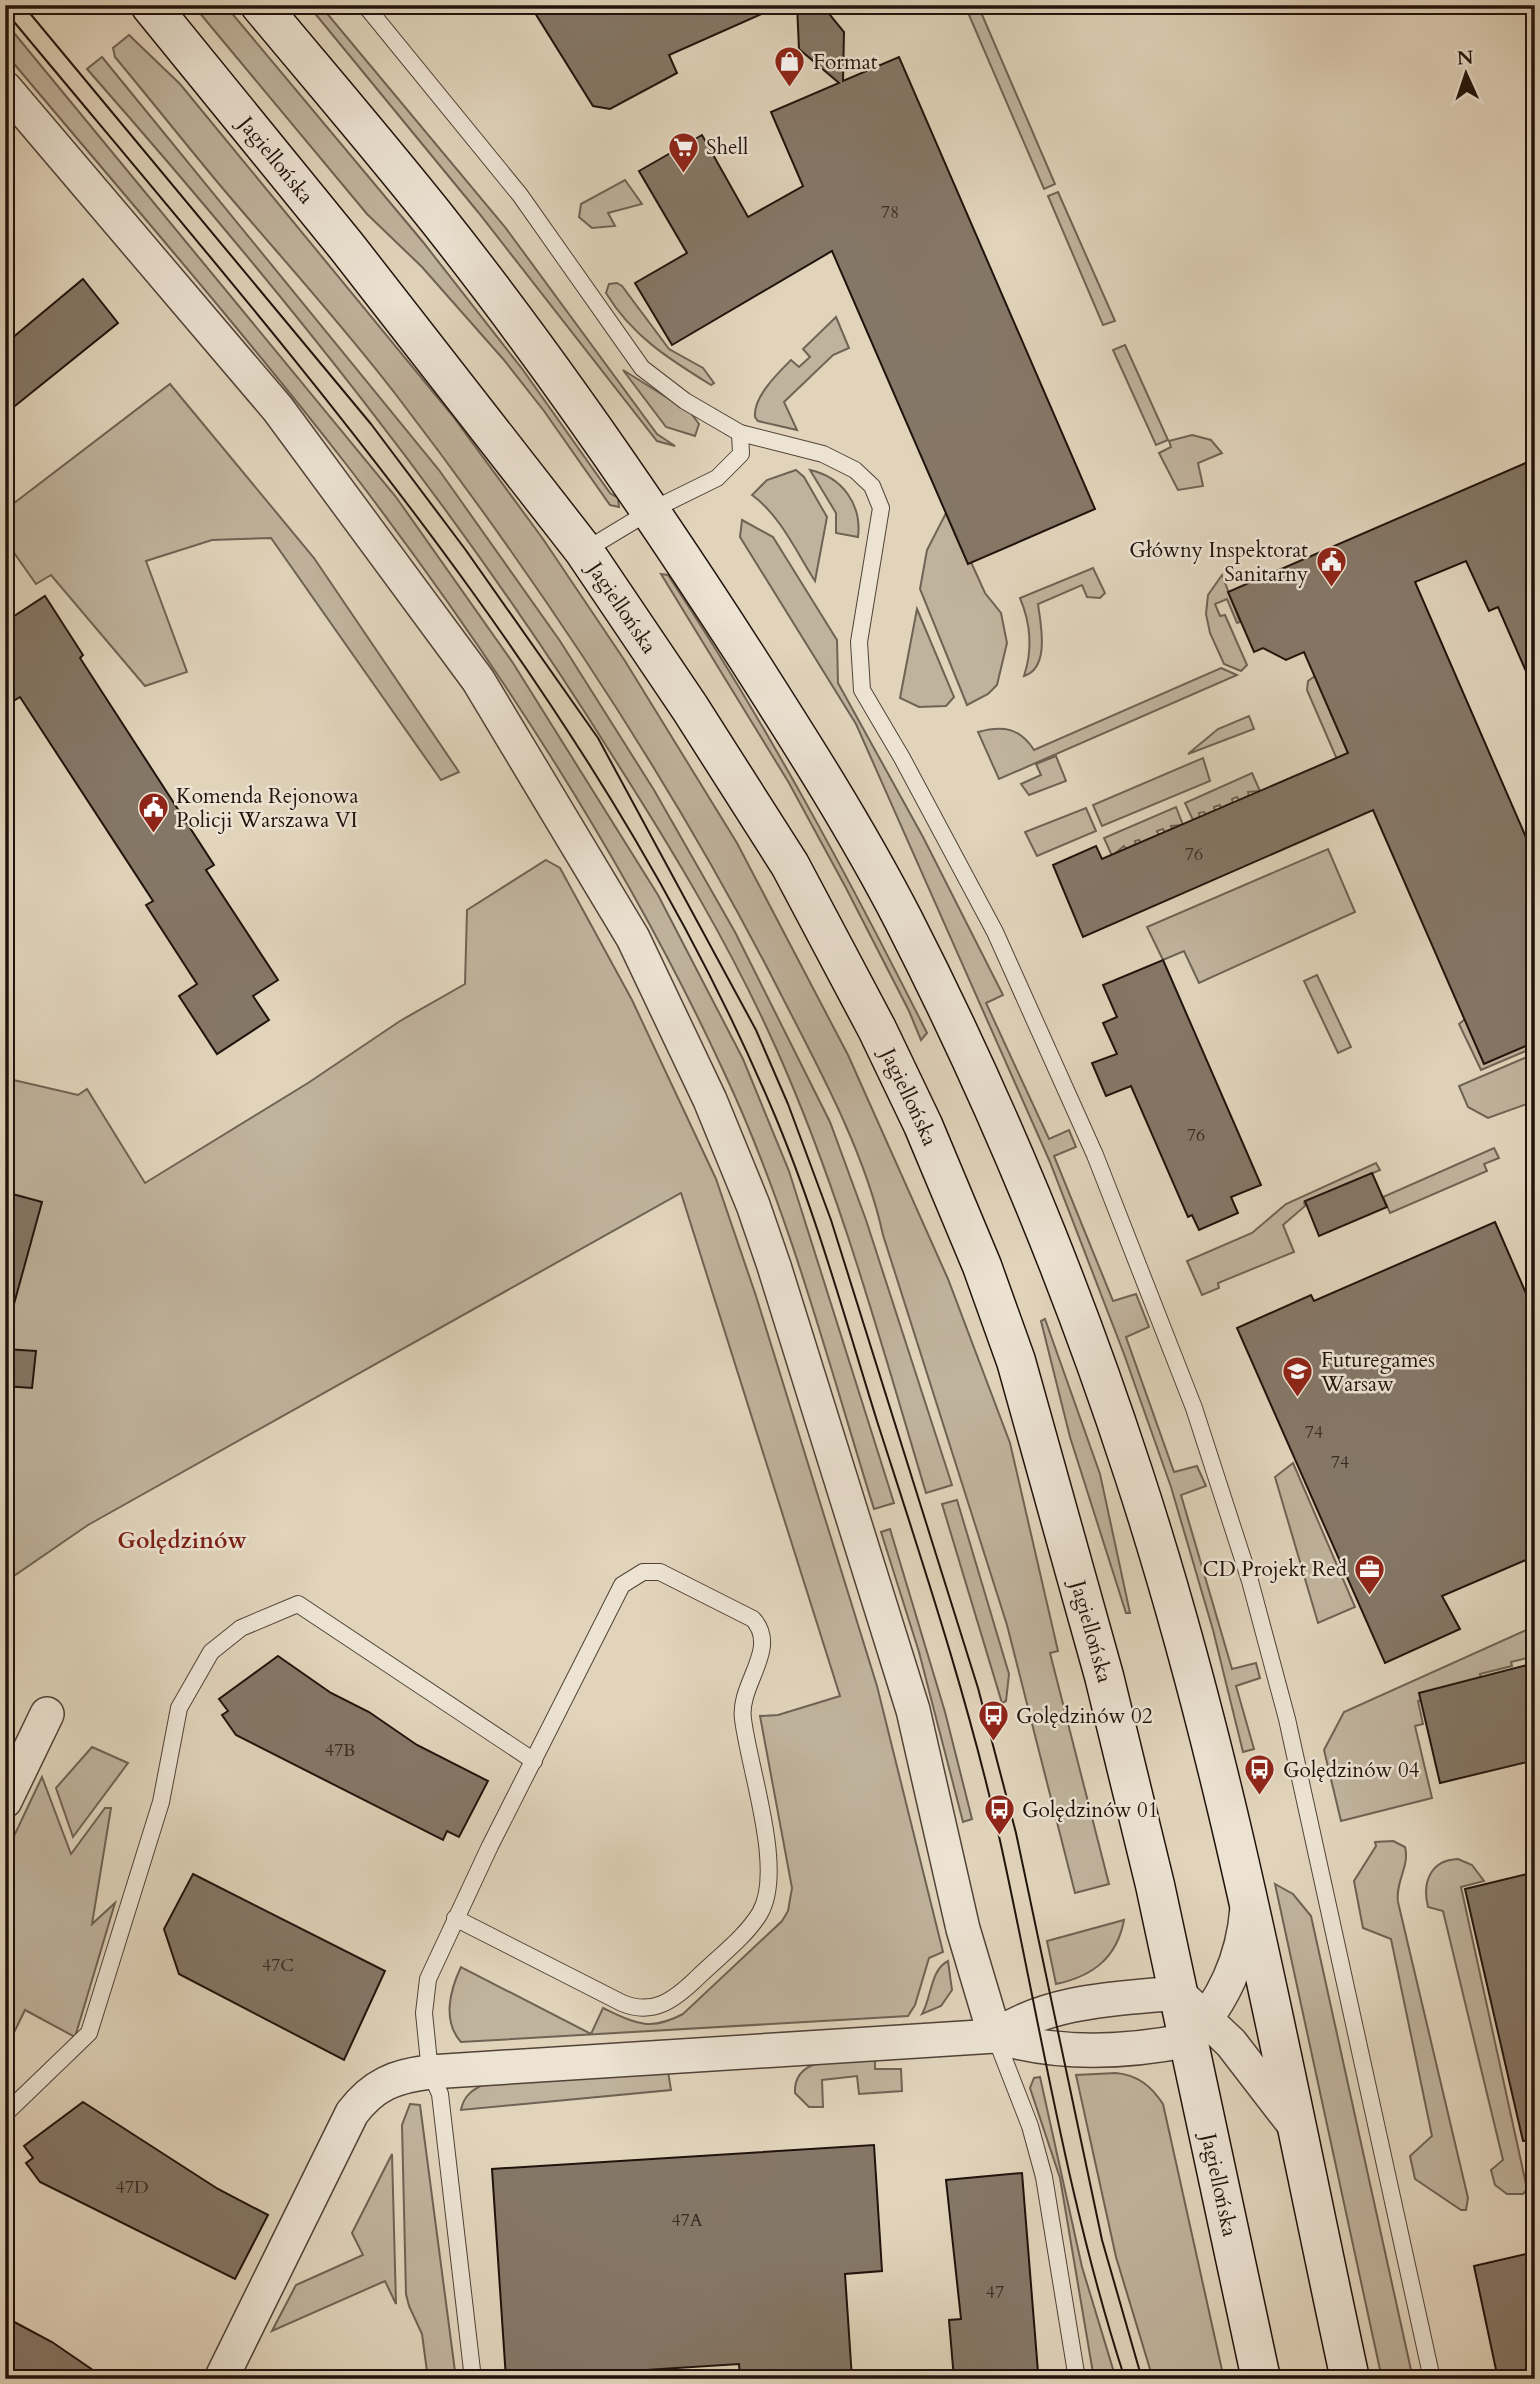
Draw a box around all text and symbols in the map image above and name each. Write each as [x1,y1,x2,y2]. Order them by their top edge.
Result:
north arrow [1432,38,1502,108]
shop icon: Format [773,45,807,89]
text: N [1456,45,1475,71]
place label: Format [813,48,878,77]
street label: Jagiellońska [230,108,321,210]
supermarket icon: Shell [666,130,700,174]
place label: Shell [706,133,748,162]
house number: 78 [881,200,899,225]
place label: Główny Inspektorat Sanitarny [1129,536,1308,589]
public building icon: Główny Inspektorat Sanitarny [1314,545,1348,589]
street label: Jagiellońska [579,554,664,659]
place label: Komenda Rejonowa Policji Warszawa VI [176,782,359,835]
public building icon: Komenda Rejonowa Policji Warszawa VI [136,791,170,835]
house number: 76 [1185,842,1203,867]
street label: Jagiellońska [873,1041,945,1150]
house number: 76 [1187,1123,1205,1148]
place label: Futuregames Warsaw [1320,1346,1435,1399]
school or university icon: Futuregames Warsaw [1281,1355,1315,1399]
house number: 74 [1305,1420,1323,1445]
house number: 74 [1331,1450,1349,1475]
district label: Golędzinów [117,1525,247,1556]
office icon: CD Projekt Red [1353,1552,1387,1596]
place label: CD Projekt Red [1203,1555,1347,1584]
street label: Jagiellońska [1063,1574,1120,1686]
bus stop icon: Golędzinów 02 [976,1699,1010,1743]
place label: Golędzinów 02 [1016,1702,1153,1731]
house number: 47B [325,1738,355,1763]
bus stop icon: Golędzinów 04 [1243,1753,1277,1797]
place label: Golędzinów 04 [1283,1756,1420,1785]
bus stop icon: Golędzinów 01 [982,1793,1016,1837]
place label: Golędzinów 01 [1022,1796,1159,1825]
house number: 47C [262,1953,294,1978]
street label: Jagiellońska [1194,2128,1245,2239]
house number: 47D [115,2175,149,2200]
house number: 47A [671,2208,703,2233]
house number: 47 [986,2280,1004,2305]

